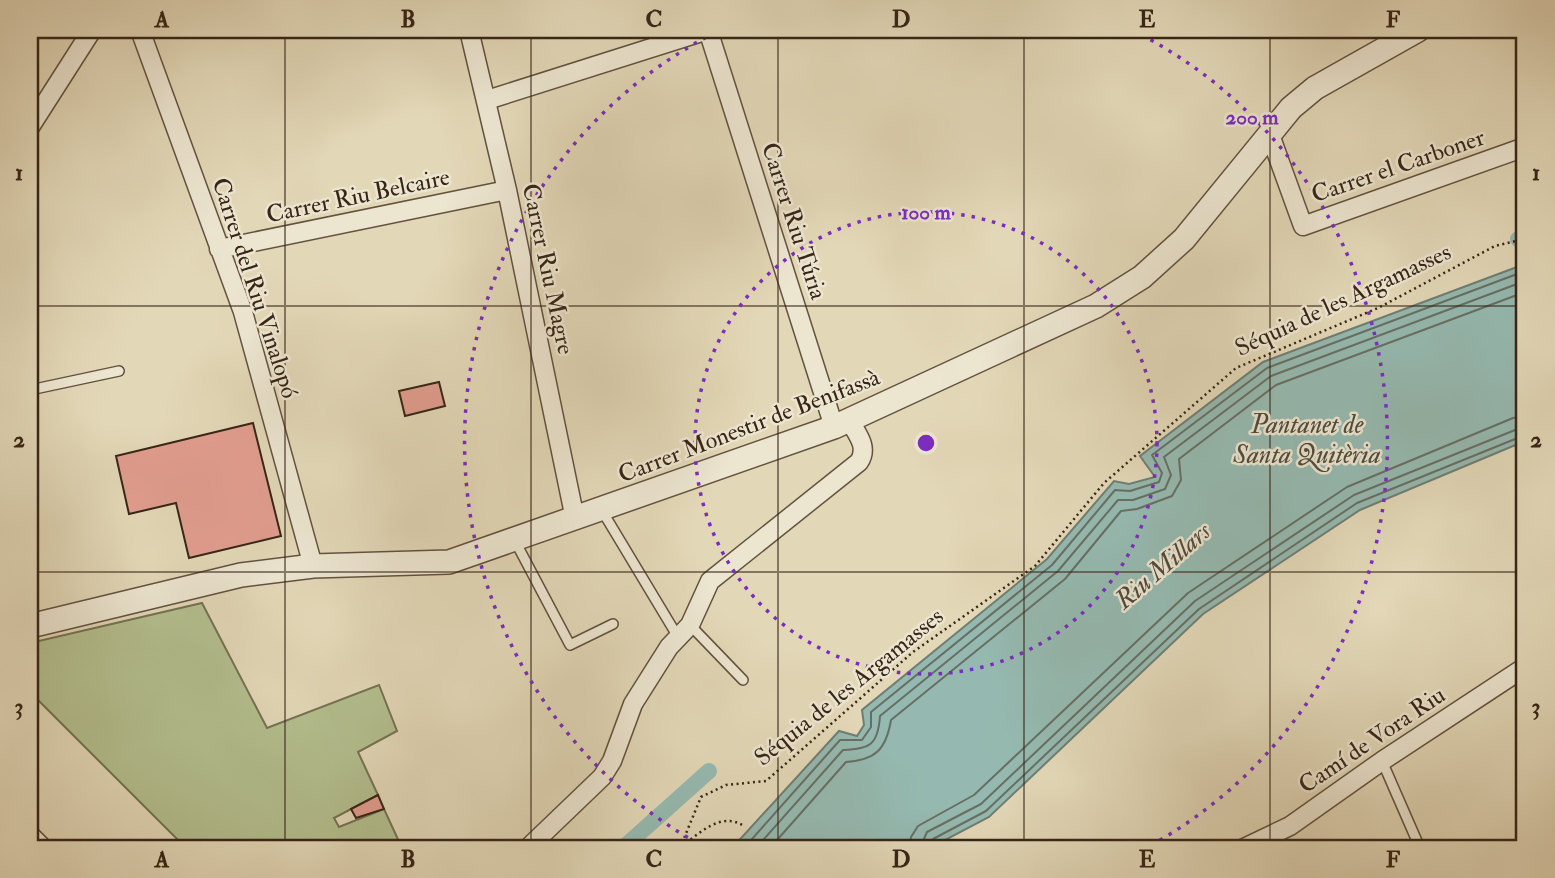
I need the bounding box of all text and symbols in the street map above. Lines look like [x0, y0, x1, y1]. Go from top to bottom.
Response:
text: A [154, 5, 170, 34]
text: B [400, 5, 416, 34]
text: C [646, 5, 662, 34]
text: D [892, 5, 910, 34]
text: E [1139, 5, 1156, 34]
text: F [1386, 5, 1401, 34]
text: 200 m [1226, 104, 1279, 131]
street label: Carrer el Carboner [1307, 122, 1489, 210]
street label: Carrer Riu Túria [754, 139, 834, 304]
text: 1 [15, 158, 23, 187]
text: 1 [1532, 158, 1540, 187]
street label: Carrer Riu Belcaire [263, 161, 453, 231]
street label: Carrer del Riu Vinalopó [205, 174, 305, 402]
street label: Carrer Riu Magre [515, 181, 581, 357]
text: 100 m [901, 199, 952, 226]
street label: Séquia de les Argamasses [1230, 236, 1456, 364]
street label: Carrer Monestir de Benifassà [614, 361, 885, 490]
water label: Pantanet de Santa Quitèria [1232, 409, 1381, 472]
text: 2 [13, 425, 25, 454]
text: 2 [1530, 425, 1542, 454]
centre of rings [914, 431, 938, 455]
water label: Riu Millars [1108, 515, 1218, 617]
street label: Séquia de les Argamasses [748, 601, 950, 773]
street label: Camí de Vora Riu [1293, 679, 1451, 801]
text: 3 [15, 692, 23, 721]
text: 3 [1532, 692, 1540, 721]
text: A [154, 845, 170, 874]
text: B [400, 845, 416, 874]
text: C [646, 845, 662, 874]
text: D [892, 845, 910, 874]
text: E [1139, 845, 1156, 874]
text: F [1386, 845, 1401, 874]

